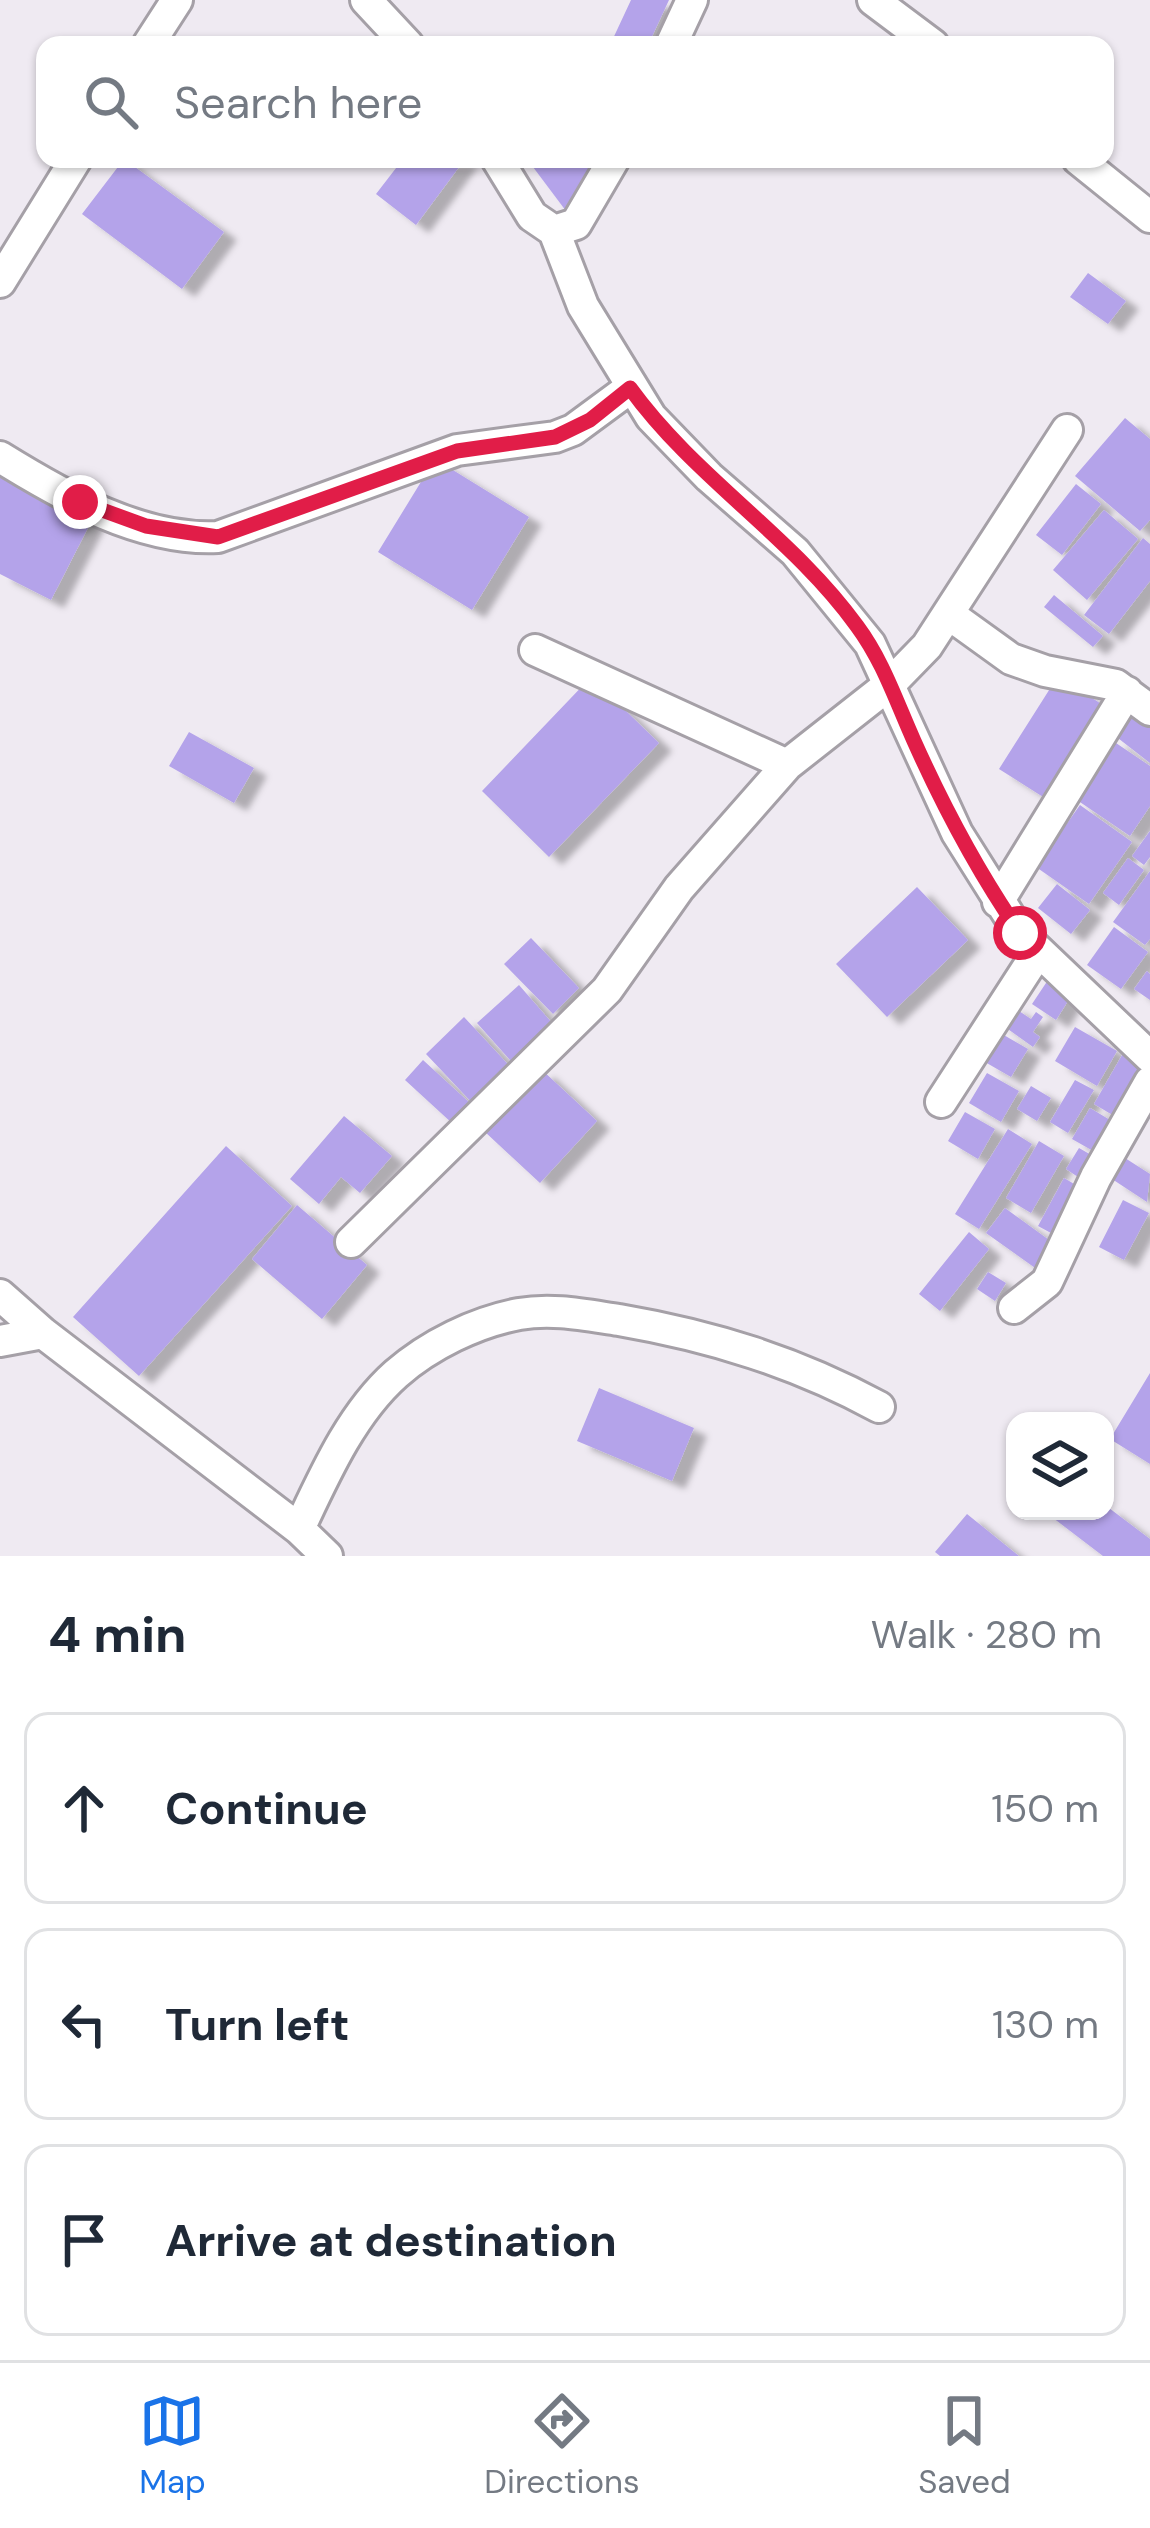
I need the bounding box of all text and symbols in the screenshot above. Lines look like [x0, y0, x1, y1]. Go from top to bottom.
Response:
search box [36, 36, 1114, 168]
icon: search [78, 69, 144, 135]
text: Search here [174, 73, 422, 132]
route end [53, 475, 107, 529]
route start [993, 906, 1047, 960]
map controls [1006, 1412, 1114, 1520]
button: layers [1006, 1412, 1114, 1520]
text: 4 min [48, 1601, 187, 1668]
text: Walk · 280 m [871, 1609, 1102, 1660]
icon: ahead [51, 1775, 117, 1841]
text: Continue [165, 1779, 368, 1838]
text: 150 m [991, 1783, 1099, 1834]
icon: left [51, 1991, 117, 2057]
text: Turn left [165, 1995, 349, 2054]
text: 130 m [992, 1999, 1099, 2050]
icon: arrive [51, 2207, 117, 2273]
text: Arrive at destination [165, 2211, 617, 2270]
tab: Map [139, 2388, 206, 2503]
tab: Directions [484, 2388, 640, 2503]
tab: Saved [918, 2388, 1011, 2503]

